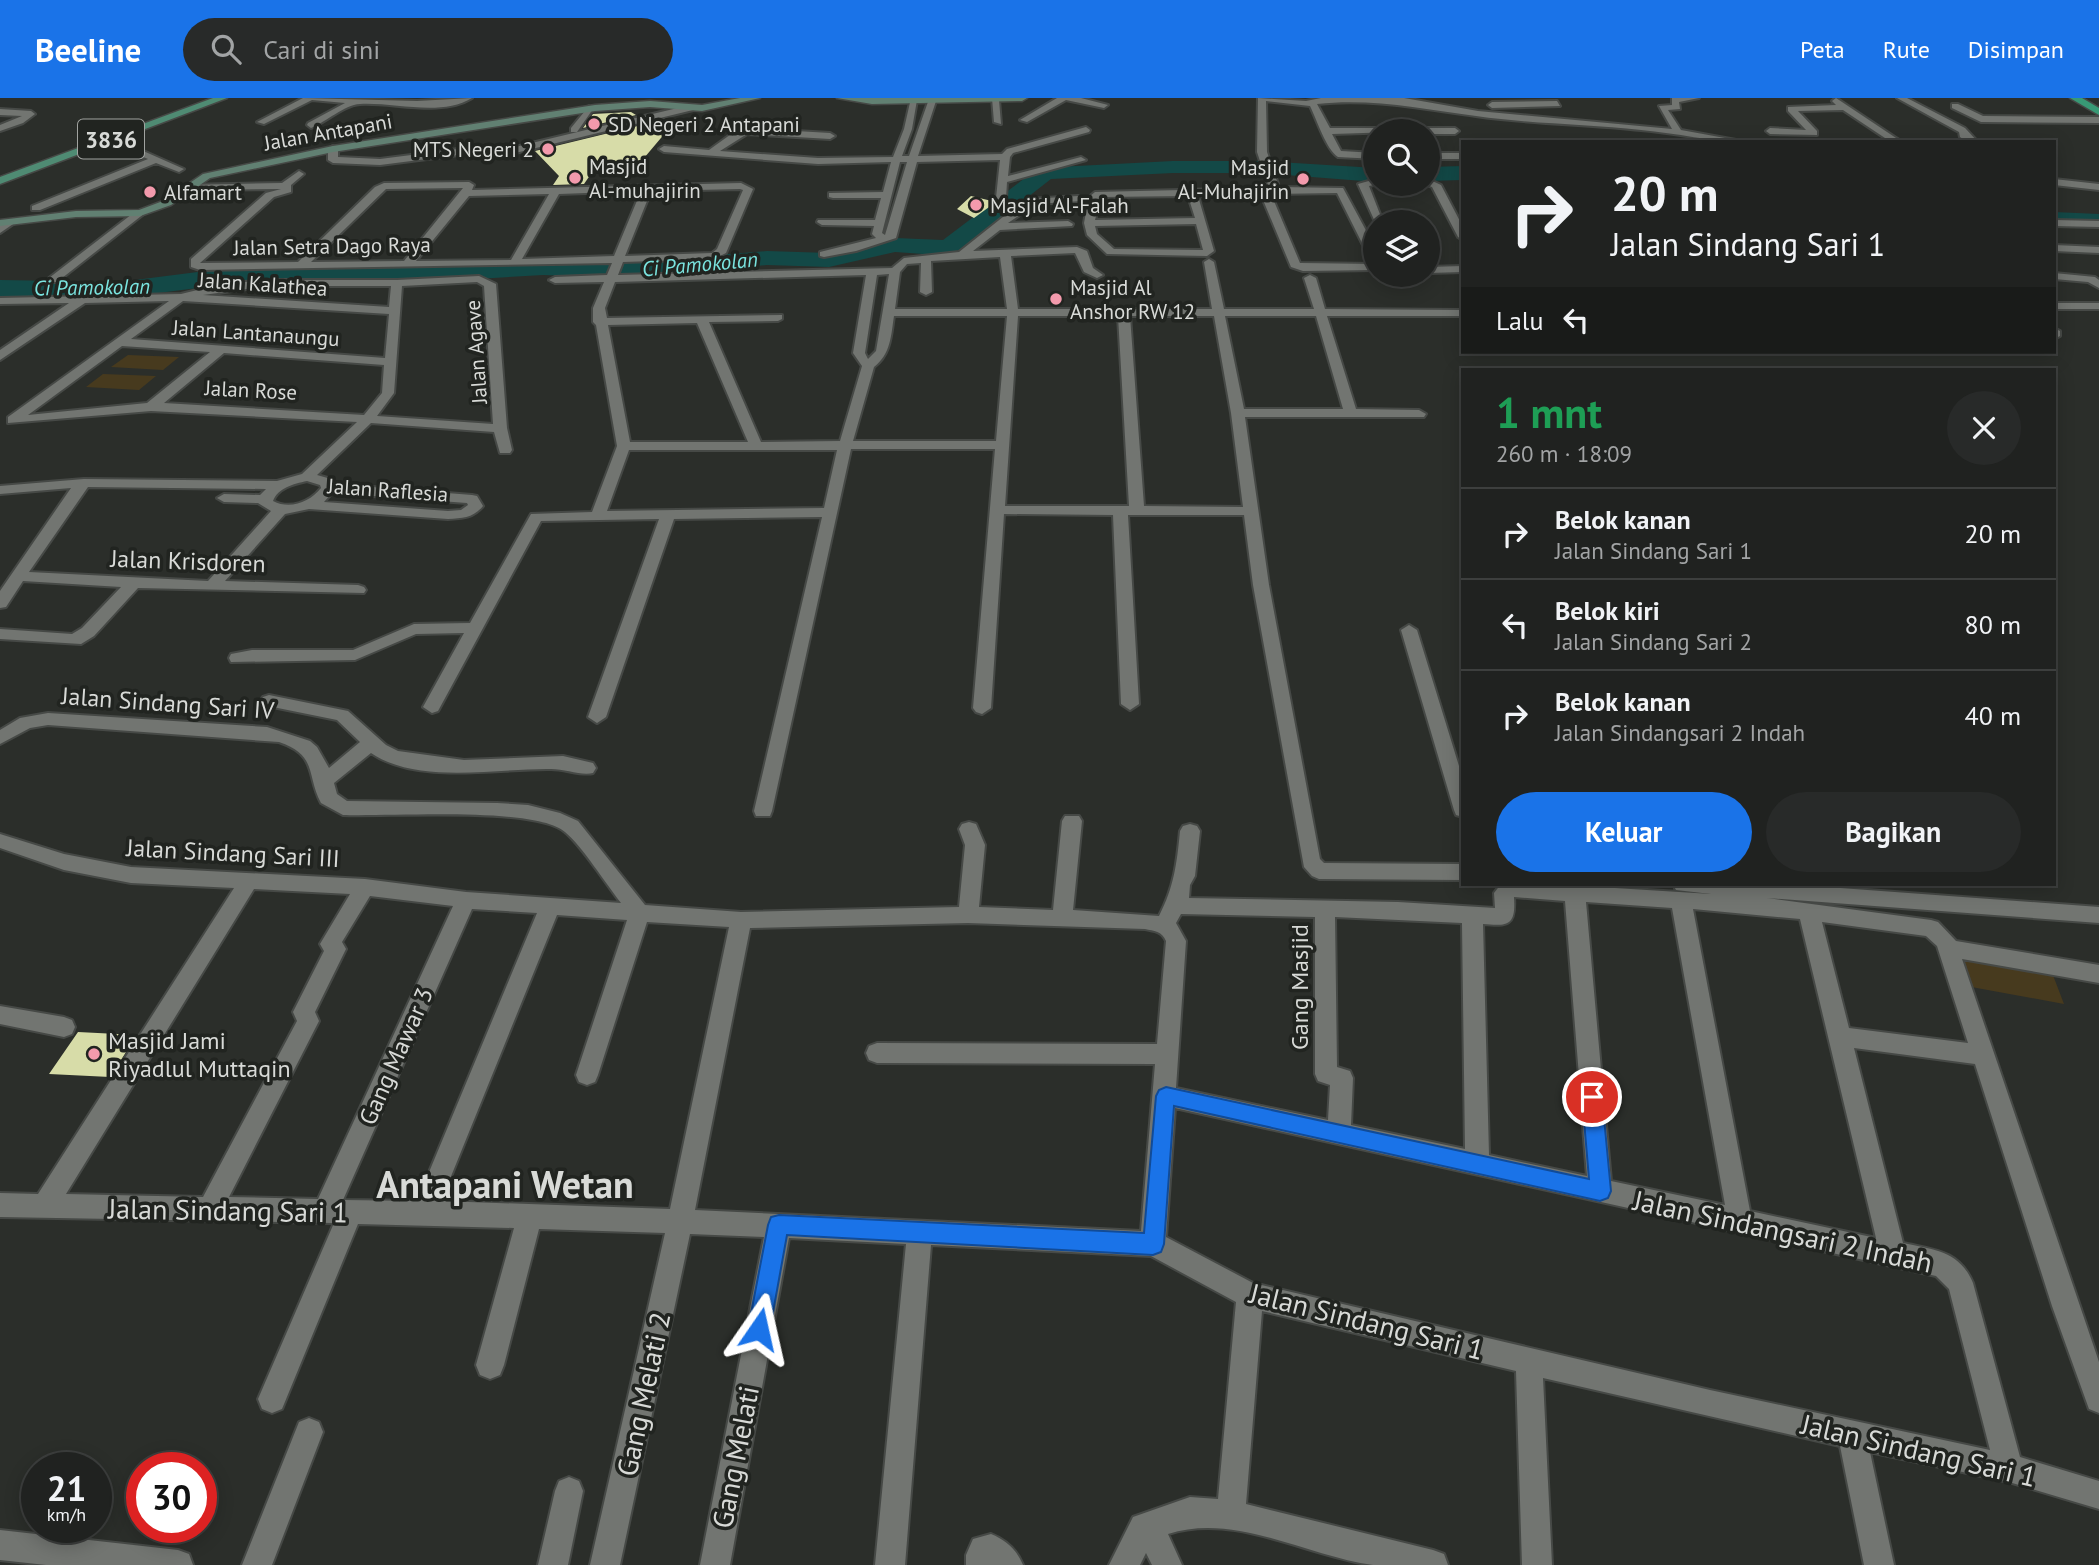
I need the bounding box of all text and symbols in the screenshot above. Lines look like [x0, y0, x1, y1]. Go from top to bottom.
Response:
search box [183, 18, 673, 81]
text: Beeline [35, 28, 141, 71]
icon: search [207, 30, 245, 68]
text: Cari di sini [263, 33, 380, 66]
text: Peta [1800, 34, 1845, 65]
text: Rute [1883, 34, 1930, 65]
text: Disimpan [1968, 34, 2064, 65]
street label: Jalan Antapani [261, 107, 394, 157]
place label: SD Negeri 2 Antapani [608, 111, 800, 138]
marker: SD Negeri 2 Antapani [586, 116, 602, 132]
map controls [1363, 119, 1440, 287]
button: search [1363, 119, 1440, 196]
road number: 3836 [78, 120, 144, 158]
place label: MTS Negeri 2 [413, 136, 534, 163]
marker: MTS Negeri 2 [540, 141, 556, 157]
place label: Masjid Al-muhajirin [589, 153, 701, 204]
place label: Masjid Al-Muhajirin [1178, 154, 1289, 205]
text: 20 m [1611, 161, 1718, 225]
icon: right [1496, 168, 1587, 259]
marker: Masjid Al-muhajirin [567, 170, 583, 186]
marker: Masjid Al-Muhajirin [1295, 171, 1311, 187]
place label: Alfamart [164, 179, 242, 206]
marker: Alfamart [142, 184, 158, 200]
place label: Masjid Al-Falah [990, 192, 1129, 219]
marker: Masjid Al-Falah [968, 197, 984, 213]
button: layers [1363, 210, 1440, 287]
text: Jalan Sindang Sari 1 [1611, 223, 1885, 265]
street label: Jalan Setra Dago Raya [232, 231, 431, 261]
water label: Ci Pamokolan [641, 245, 759, 283]
street label: Jalan Kalathea [197, 266, 328, 302]
water label: Ci Pamokolan [34, 272, 150, 302]
place label: Masjid Al Anshor RW 12 [1070, 274, 1195, 325]
marker: Masjid Al Anshor RW 12 [1048, 291, 1064, 307]
street label: Jalan Agave [459, 299, 493, 406]
icon: left [1557, 301, 1595, 339]
text: Lalu [1496, 304, 1543, 337]
street label: Jalan Lantanaungu [171, 314, 340, 352]
street label: Jalan Rose [203, 374, 298, 406]
text: 1 mnt [1496, 385, 1602, 440]
button: close [1947, 391, 2021, 465]
text: 260 m · 18:09 [1496, 439, 1632, 468]
street label: Jalan Raflesia [326, 472, 449, 508]
text: Belok kanan [1555, 503, 1691, 536]
icon: right [1496, 515, 1534, 553]
text: 20 m [1965, 517, 2021, 550]
text: Jalan Sindang Sari 1 [1555, 536, 1752, 565]
street label: Jalan Krisdoren [109, 543, 266, 579]
text: Belok kiri [1555, 594, 1660, 627]
icon: left [1496, 606, 1534, 644]
text: 80 m [1965, 608, 2021, 641]
text: Jalan Sindang Sari 2 [1555, 627, 1752, 656]
street label: Jalan Sindang Sari IV [60, 680, 276, 726]
text: Belok kanan [1555, 685, 1691, 718]
icon: right [1496, 697, 1534, 735]
text: 40 m [1965, 699, 2021, 732]
text: Jalan Sindangsari 2 Indah [1555, 718, 1805, 747]
button: Keluar [1496, 792, 1752, 872]
button: Bagikan [1766, 792, 2021, 872]
street label: Jalan Sindang Sari III [125, 832, 340, 874]
street label: Gang Masjid [1284, 924, 1315, 1050]
street label: Gang Mawar 3 [352, 983, 440, 1129]
place label: Masjid Jami Riyadlul Muttaqin [108, 1025, 291, 1084]
marker: Masjid Jami Riyadlul Muttaqin [86, 1046, 102, 1062]
pin [1562, 1067, 1622, 1127]
icon: arrive [1573, 1078, 1611, 1116]
district label: Antapani Wetan [376, 1159, 634, 1208]
street label: Jalan Sindangsari 2 Indah [1629, 1181, 1936, 1281]
street label: Jalan Sindang Sari 1 [107, 1189, 348, 1231]
street label: Jalan Sindang Sari 1 [1245, 1274, 1488, 1368]
position arrow [722, 1292, 796, 1366]
street label: Gang Melati 2 [608, 1308, 678, 1480]
street label: Gang Melati [703, 1383, 767, 1531]
street label: Jalan Sindang Sari 1 [1797, 1405, 2040, 1495]
speed limit sign: 30 [126, 1452, 217, 1543]
text: 21 [47, 1465, 86, 1511]
text: km/h [47, 1503, 86, 1526]

